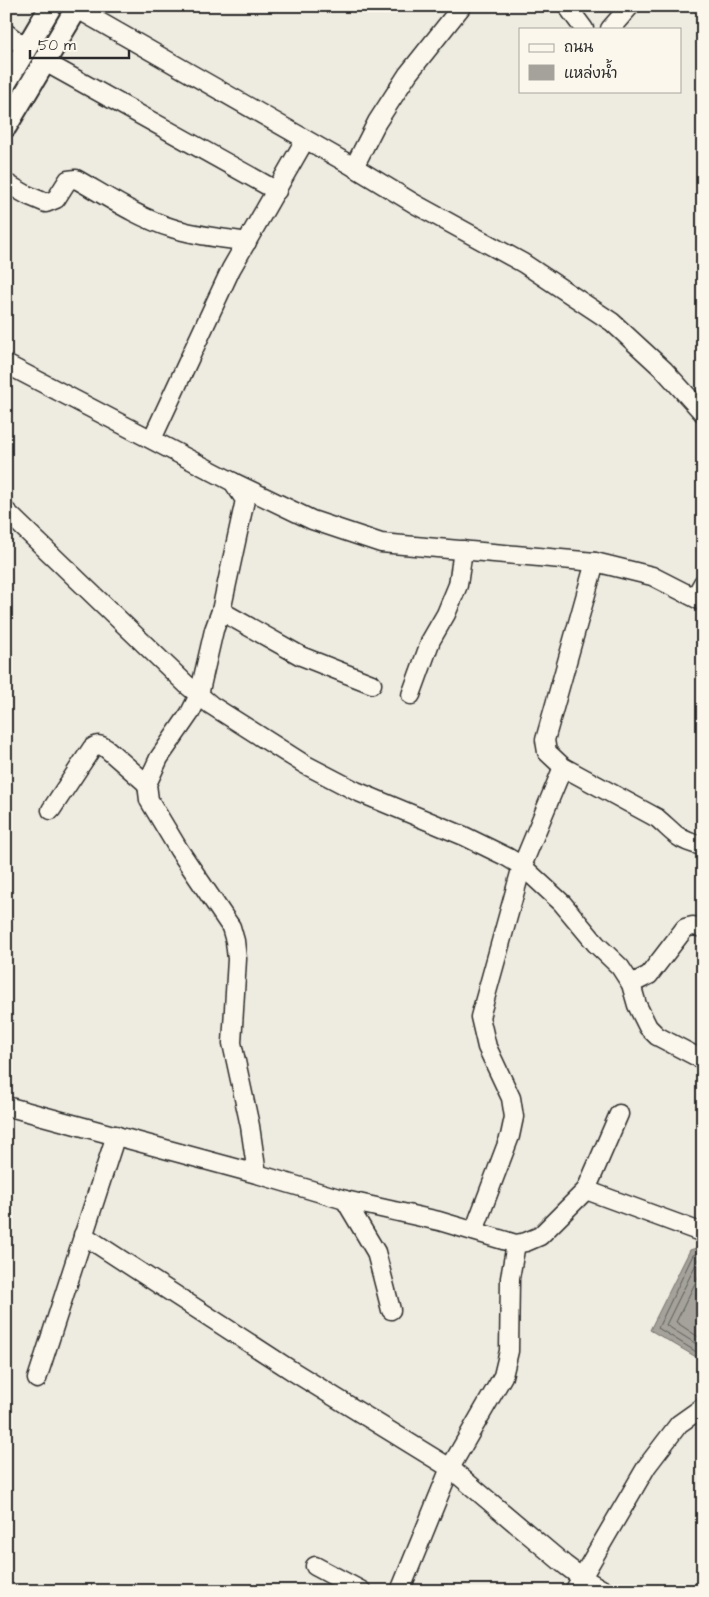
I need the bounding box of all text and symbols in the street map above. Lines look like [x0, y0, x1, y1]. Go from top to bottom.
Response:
scale bar [30, 28, 129, 60]
legend [519, 28, 682, 92]
text: 50 m [38, 35, 76, 56]
text: ถนน [564, 37, 593, 58]
text: แหล่งน้ำ [564, 59, 618, 84]

